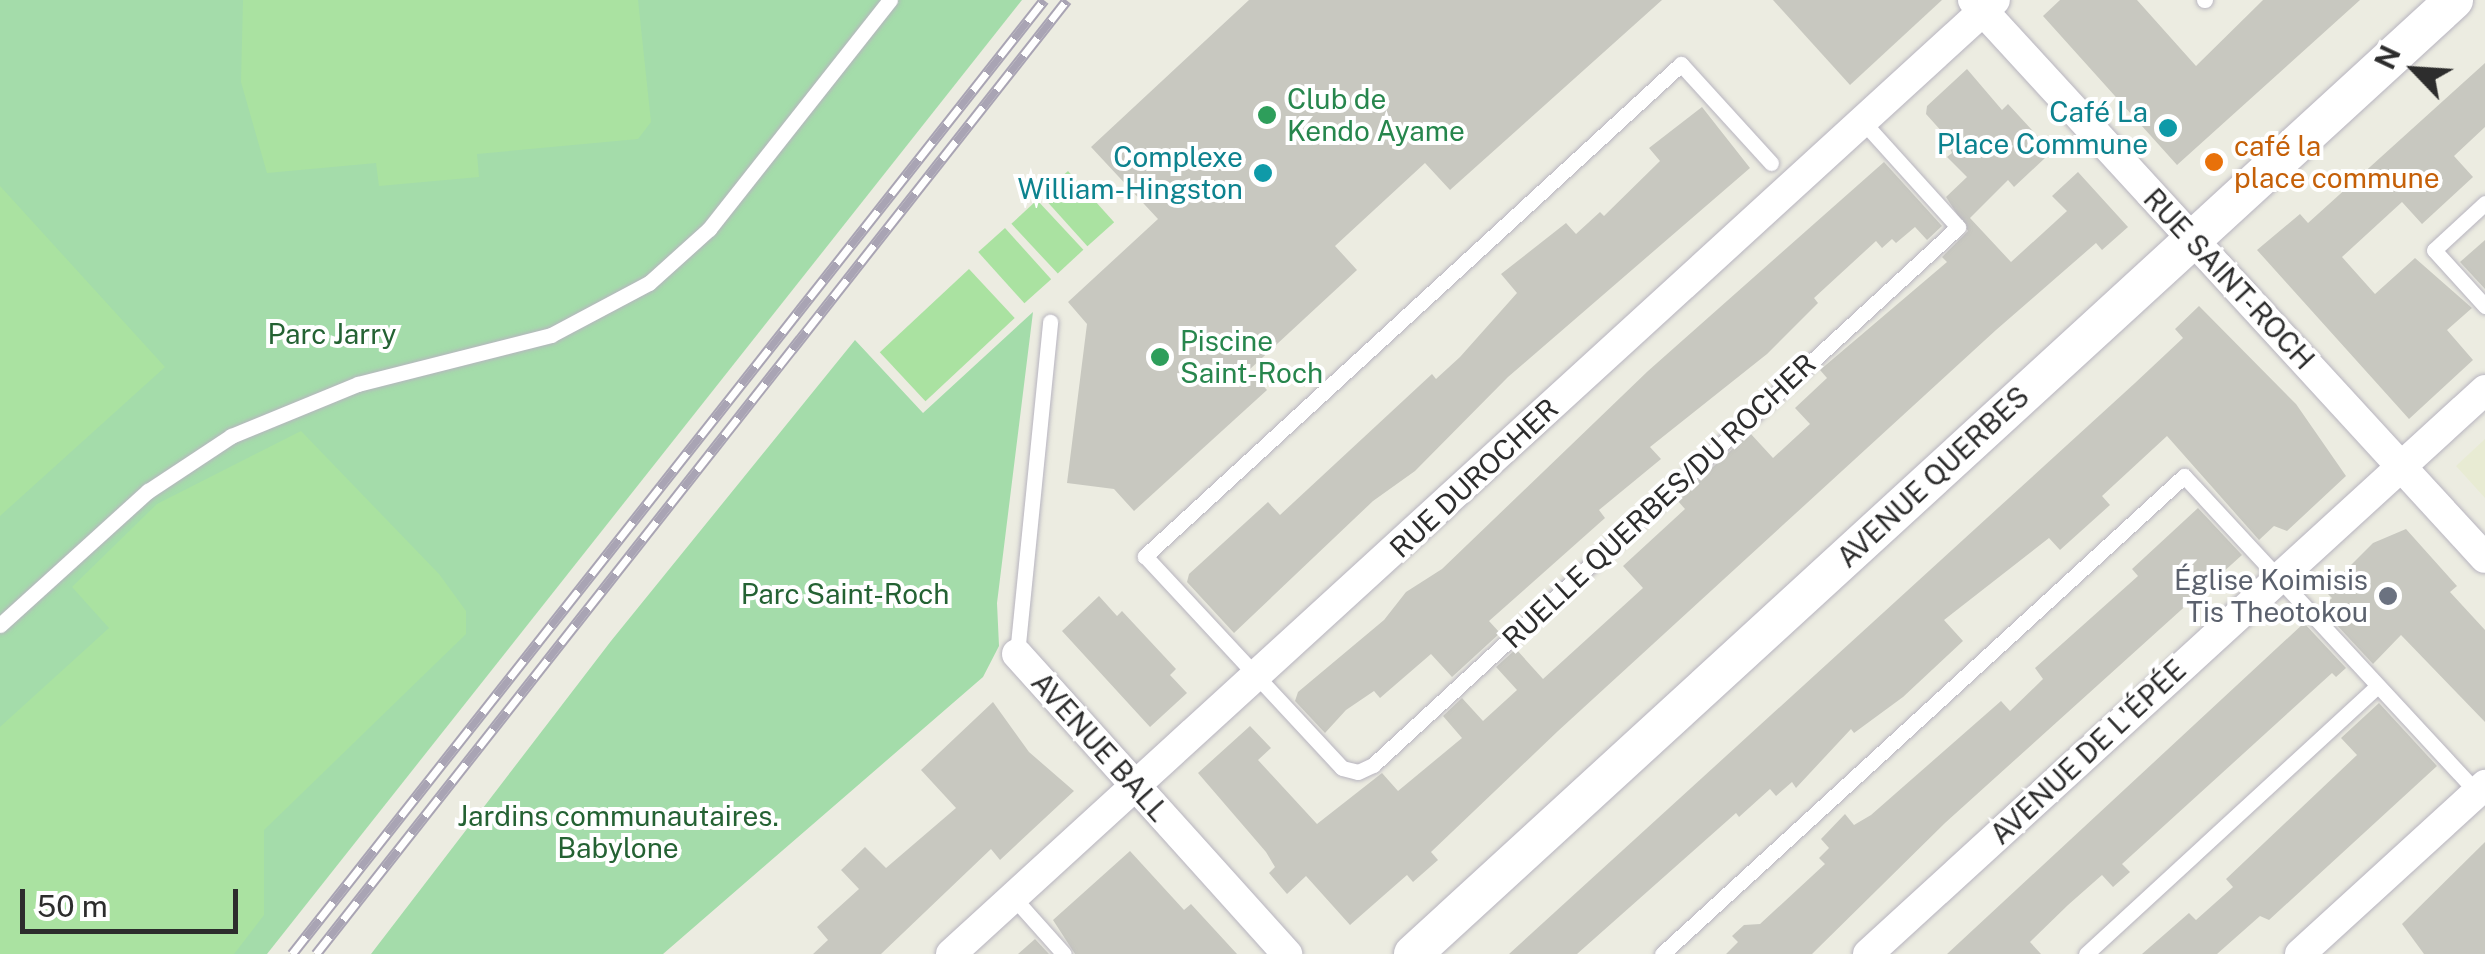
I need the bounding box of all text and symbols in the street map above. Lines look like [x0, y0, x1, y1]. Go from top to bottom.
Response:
north arrow [2365, 20, 2465, 120]
text: N [2368, 40, 2407, 74]
place label: Club de Kendo Ayame [1287, 82, 1465, 148]
place label: Café La Place Commune [1937, 95, 2148, 161]
marker: Club de Kendo Ayame [1256, 104, 1278, 126]
marker: Café La Place Commune [2157, 117, 2179, 139]
place label: café la place commune [2234, 129, 2440, 195]
place label: Complexe William-Hingston [1018, 140, 1243, 206]
marker: café la place commune [2203, 151, 2225, 173]
marker: Complexe William-Hingston [1252, 162, 1274, 184]
street label: RUE SAINT-ROCH [2137, 182, 2321, 376]
park label: Parc Jarry [267, 317, 397, 351]
place label: Piscine Saint-Roch [1180, 324, 1323, 390]
marker: Piscine Saint-Roch [1149, 346, 1171, 368]
street label: RUELLE QUERBES/DU ROCHER [1495, 347, 1823, 655]
street label: AVENUE QUERBES [1830, 380, 2036, 574]
street label: RUE DUROCHER [1383, 392, 1565, 564]
place label: Église Koimisis Tis Theotokou [2174, 563, 2368, 629]
park label: Parc Saint-Roch [741, 577, 949, 611]
marker: Église Koimisis Tis Theotokou [2377, 585, 2399, 607]
street label: AVENUE DE L'ÉPÉE [1983, 653, 2193, 851]
street label: AVENUE BALL [1024, 666, 1176, 828]
park label: Jardins communautaires. Babylone [457, 799, 779, 865]
scale bar [25, 869, 242, 931]
text: 50 m [37, 888, 108, 924]

